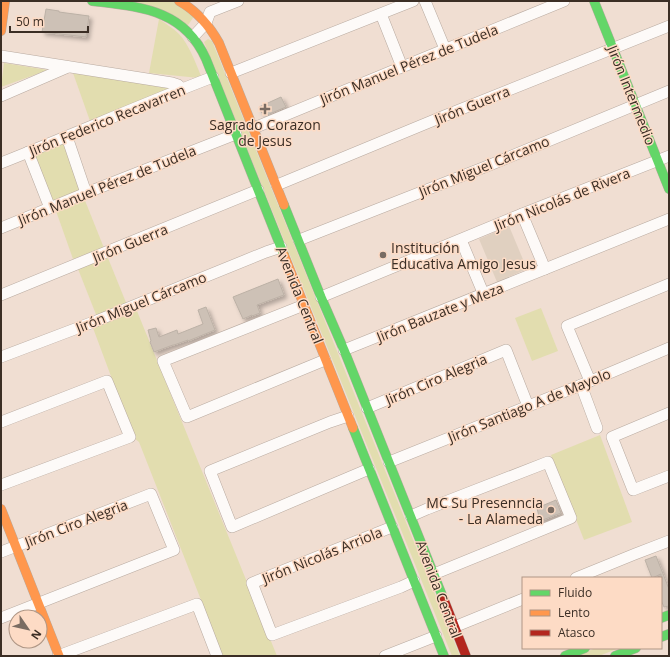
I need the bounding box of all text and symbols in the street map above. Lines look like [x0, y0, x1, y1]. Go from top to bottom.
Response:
scale bar [10, 8, 88, 34]
text: 50 m [16, 13, 44, 30]
street label: Jirón Manuel Pérez de Tudela [315, 20, 501, 109]
street label: Jirón Intermedio [603, 40, 661, 148]
street label: Jirón Federico Recavarren [24, 80, 188, 161]
street label: Jirón Guerra [430, 81, 512, 129]
marker: Sagrado Corazon de Jesus [260, 104, 270, 114]
place label: Sagrado Corazon de Jesus [209, 115, 321, 150]
street label: Jirón Miguel Cárcamo [414, 131, 552, 202]
street label: Jirón Manuel Pérez de Tudela [13, 141, 199, 230]
street label: Jirón Nicolás de Rivera [489, 163, 633, 236]
street label: Jirón Guerra [88, 219, 170, 267]
place label: Institución Educativa Amigo Jesus [391, 238, 536, 273]
street label: Avenida Central [272, 244, 328, 346]
marker: Institución Educativa Amigo Jesus [378, 250, 388, 260]
street label: Jirón Miguel Cárcamo [71, 267, 209, 338]
street label: Jirón Bauzate y Meza [372, 278, 506, 347]
street label: Jirón Ciro Alegria [380, 349, 490, 410]
street label: Jirón Santiago A de Mayolo [443, 364, 613, 447]
place label: MC Su Presenncia - La Alameda [426, 493, 543, 528]
street label: Jirón Ciro Alegria [20, 495, 130, 552]
marker: MC Su Presenncia - La Alameda [546, 505, 556, 515]
street label: Jirón Nicolás Arriola [257, 522, 385, 589]
street label: Avenida Central [412, 537, 466, 641]
legend [522, 577, 662, 649]
text: Fluido [558, 584, 592, 601]
text: Lento [558, 604, 590, 621]
north arrow [8, 609, 48, 649]
text: Atasco [558, 624, 595, 641]
text: N [28, 627, 45, 643]

